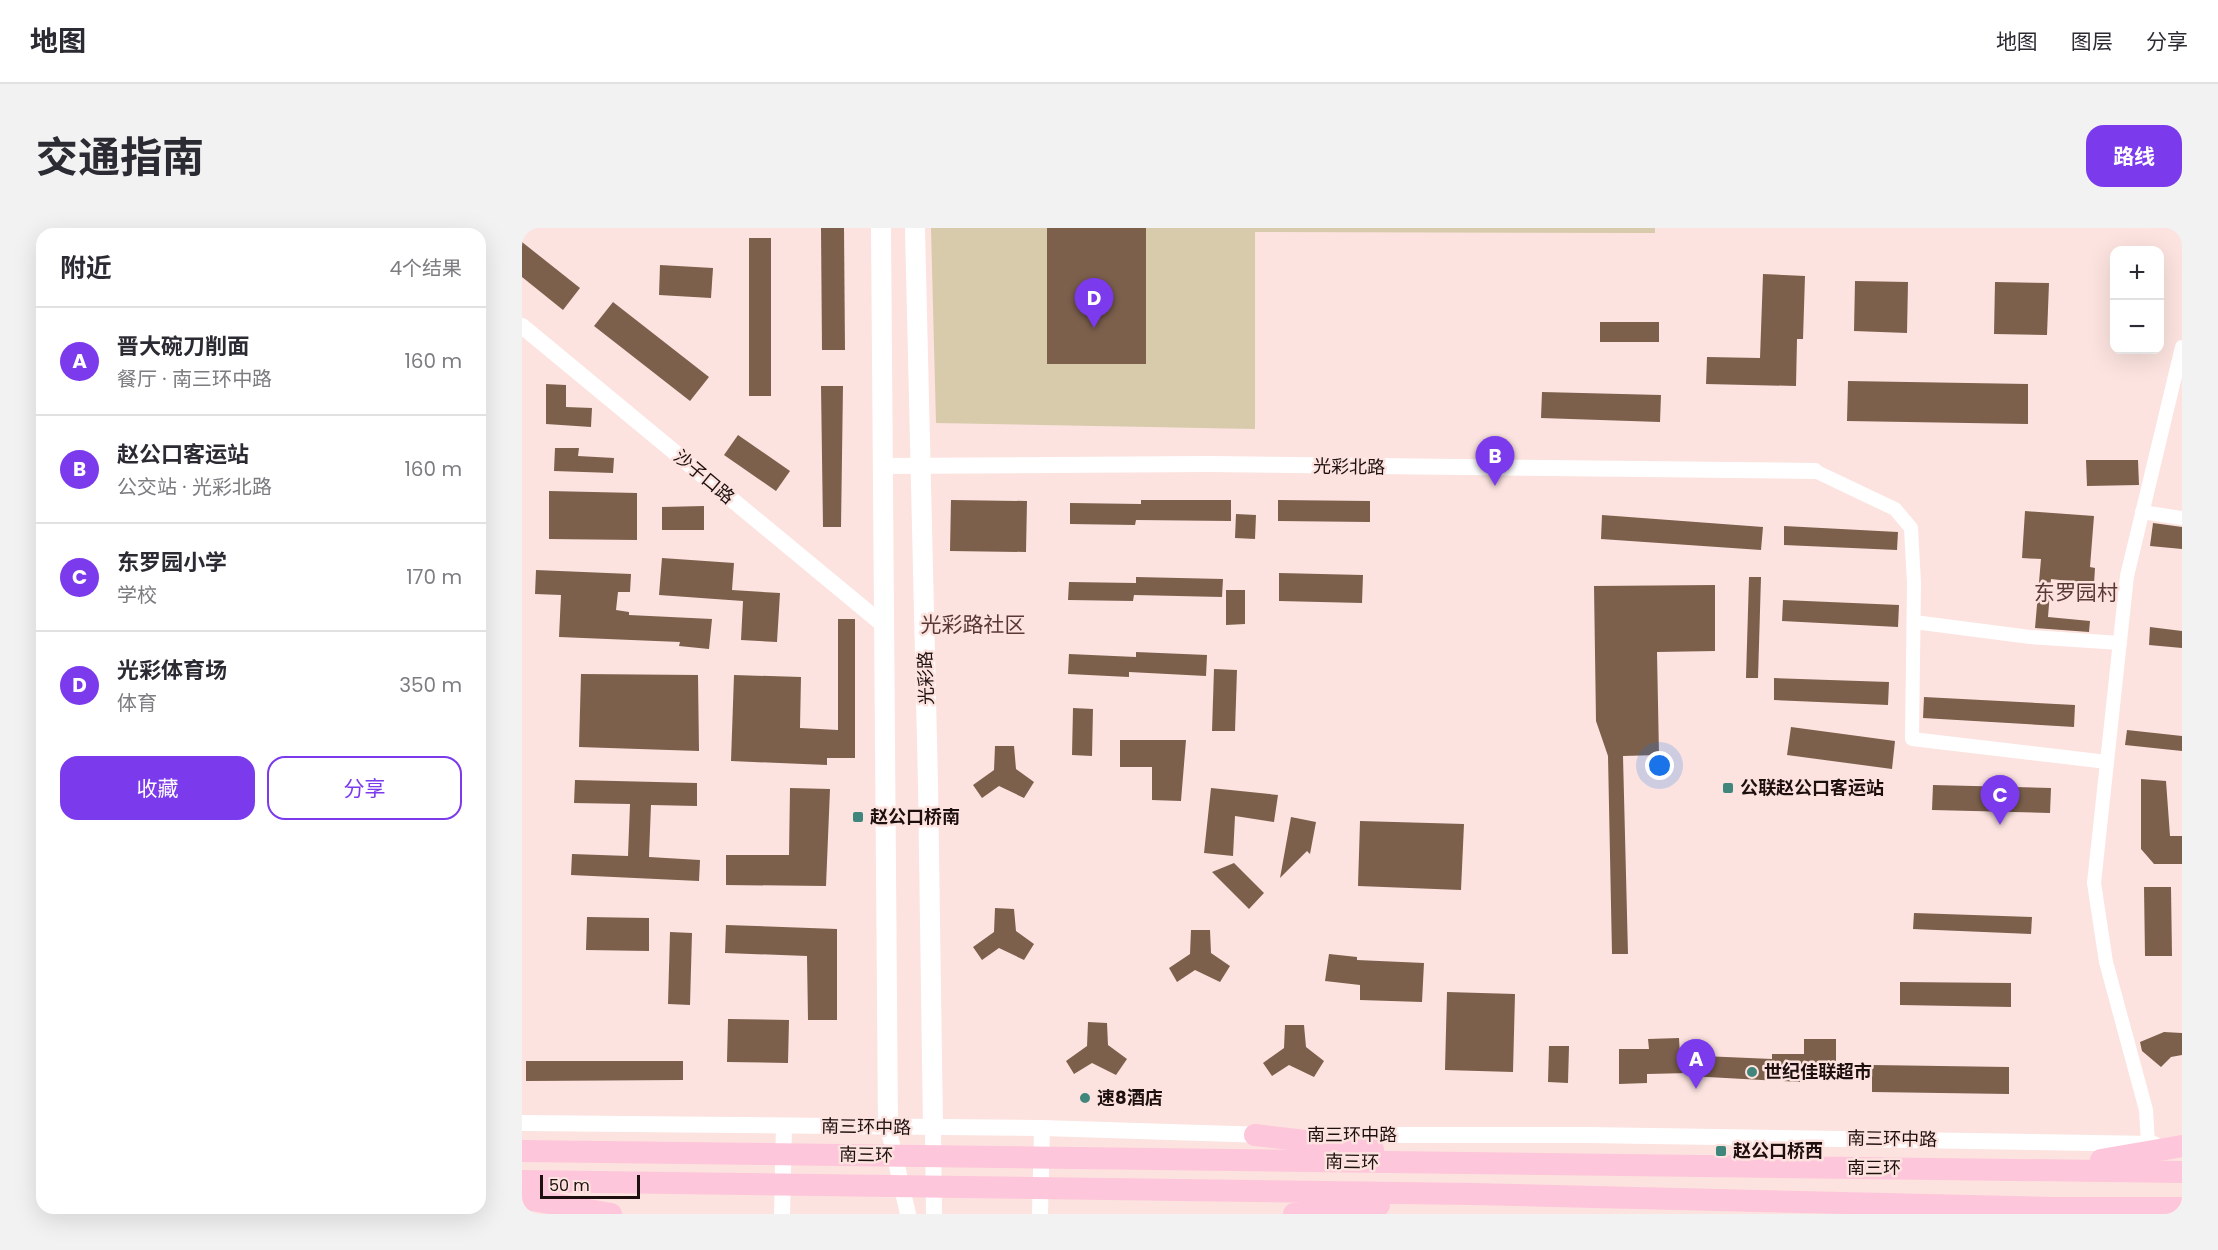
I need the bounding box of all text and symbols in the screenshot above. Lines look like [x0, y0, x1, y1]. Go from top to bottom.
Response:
text: 地图 [30, 22, 86, 61]
text: 地图 [1996, 27, 2038, 56]
text: 图层 [2071, 27, 2113, 56]
text: 分享 [2146, 27, 2188, 56]
button: 路线 [2086, 125, 2182, 187]
text: 交通指南 [36, 128, 204, 187]
map controls [2110, 246, 2164, 354]
button: + [2110, 246, 2164, 300]
text: 附近 [60, 250, 112, 286]
text: 4个结果 [389, 254, 462, 282]
pin: D [1074, 279, 1114, 328]
button: − [2110, 300, 2164, 354]
text: 晋大碗刀削面 [117, 331, 249, 362]
text: A [72, 347, 87, 375]
text: 160 m [404, 347, 462, 375]
text: 餐厅 · 南三环中路 [117, 365, 272, 393]
pin: B [1476, 436, 1514, 486]
text: 赵公口客运站 [117, 439, 249, 470]
street label: 沙子口路 [669, 444, 740, 509]
street label: 光彩北路 [1313, 453, 1385, 480]
text: B [73, 455, 86, 483]
text: 160 m [404, 455, 462, 483]
text: 公交站 · 光彩北路 [117, 473, 272, 501]
text: 东罗园小学 [117, 547, 227, 578]
text: C [72, 563, 87, 591]
text: 170 m [406, 563, 462, 591]
district label: 东罗园村 [2034, 578, 2118, 607]
text: 学校 [117, 581, 157, 609]
district label: 光彩路社区 [921, 610, 1026, 639]
street label: 光彩路 [912, 651, 939, 705]
text: 光彩体育场 [117, 655, 227, 686]
text: D [72, 671, 87, 699]
text: 350 m [399, 671, 462, 699]
text: 体育 [117, 689, 157, 717]
your location [1645, 751, 1674, 780]
button: 收藏 [60, 756, 255, 820]
button: 分享 [267, 756, 462, 820]
place label: 公联赵公口客运站 [1740, 775, 1884, 800]
pin: C [1980, 776, 2020, 825]
marker: 公联赵公口客运站 [1721, 781, 1735, 795]
place label: 赵公口桥南 [870, 804, 960, 829]
marker: 赵公口桥南 [851, 810, 865, 824]
pin: A [1676, 1040, 1716, 1089]
place label: 世纪佳联超市 [1764, 1059, 1872, 1084]
marker: 世纪佳联超市 [1745, 1065, 1759, 1079]
place label: 速8酒店 [1097, 1085, 1163, 1110]
marker: 速8酒店 [1078, 1091, 1092, 1105]
street label: 南三环中路 [821, 1113, 911, 1140]
street label: 南三环中路 [1307, 1122, 1397, 1147]
street label: 南三环中路 [1847, 1125, 1937, 1152]
place label: 赵公口桥西 [1733, 1138, 1823, 1163]
street label: 南三环 [839, 1142, 893, 1167]
marker: 赵公口桥西 [1714, 1144, 1728, 1158]
street label: 南三环 [1325, 1149, 1379, 1174]
street label: 南三环 [1847, 1155, 1901, 1180]
scale bar [540, 1172, 640, 1200]
text: 50 m [549, 1174, 590, 1197]

